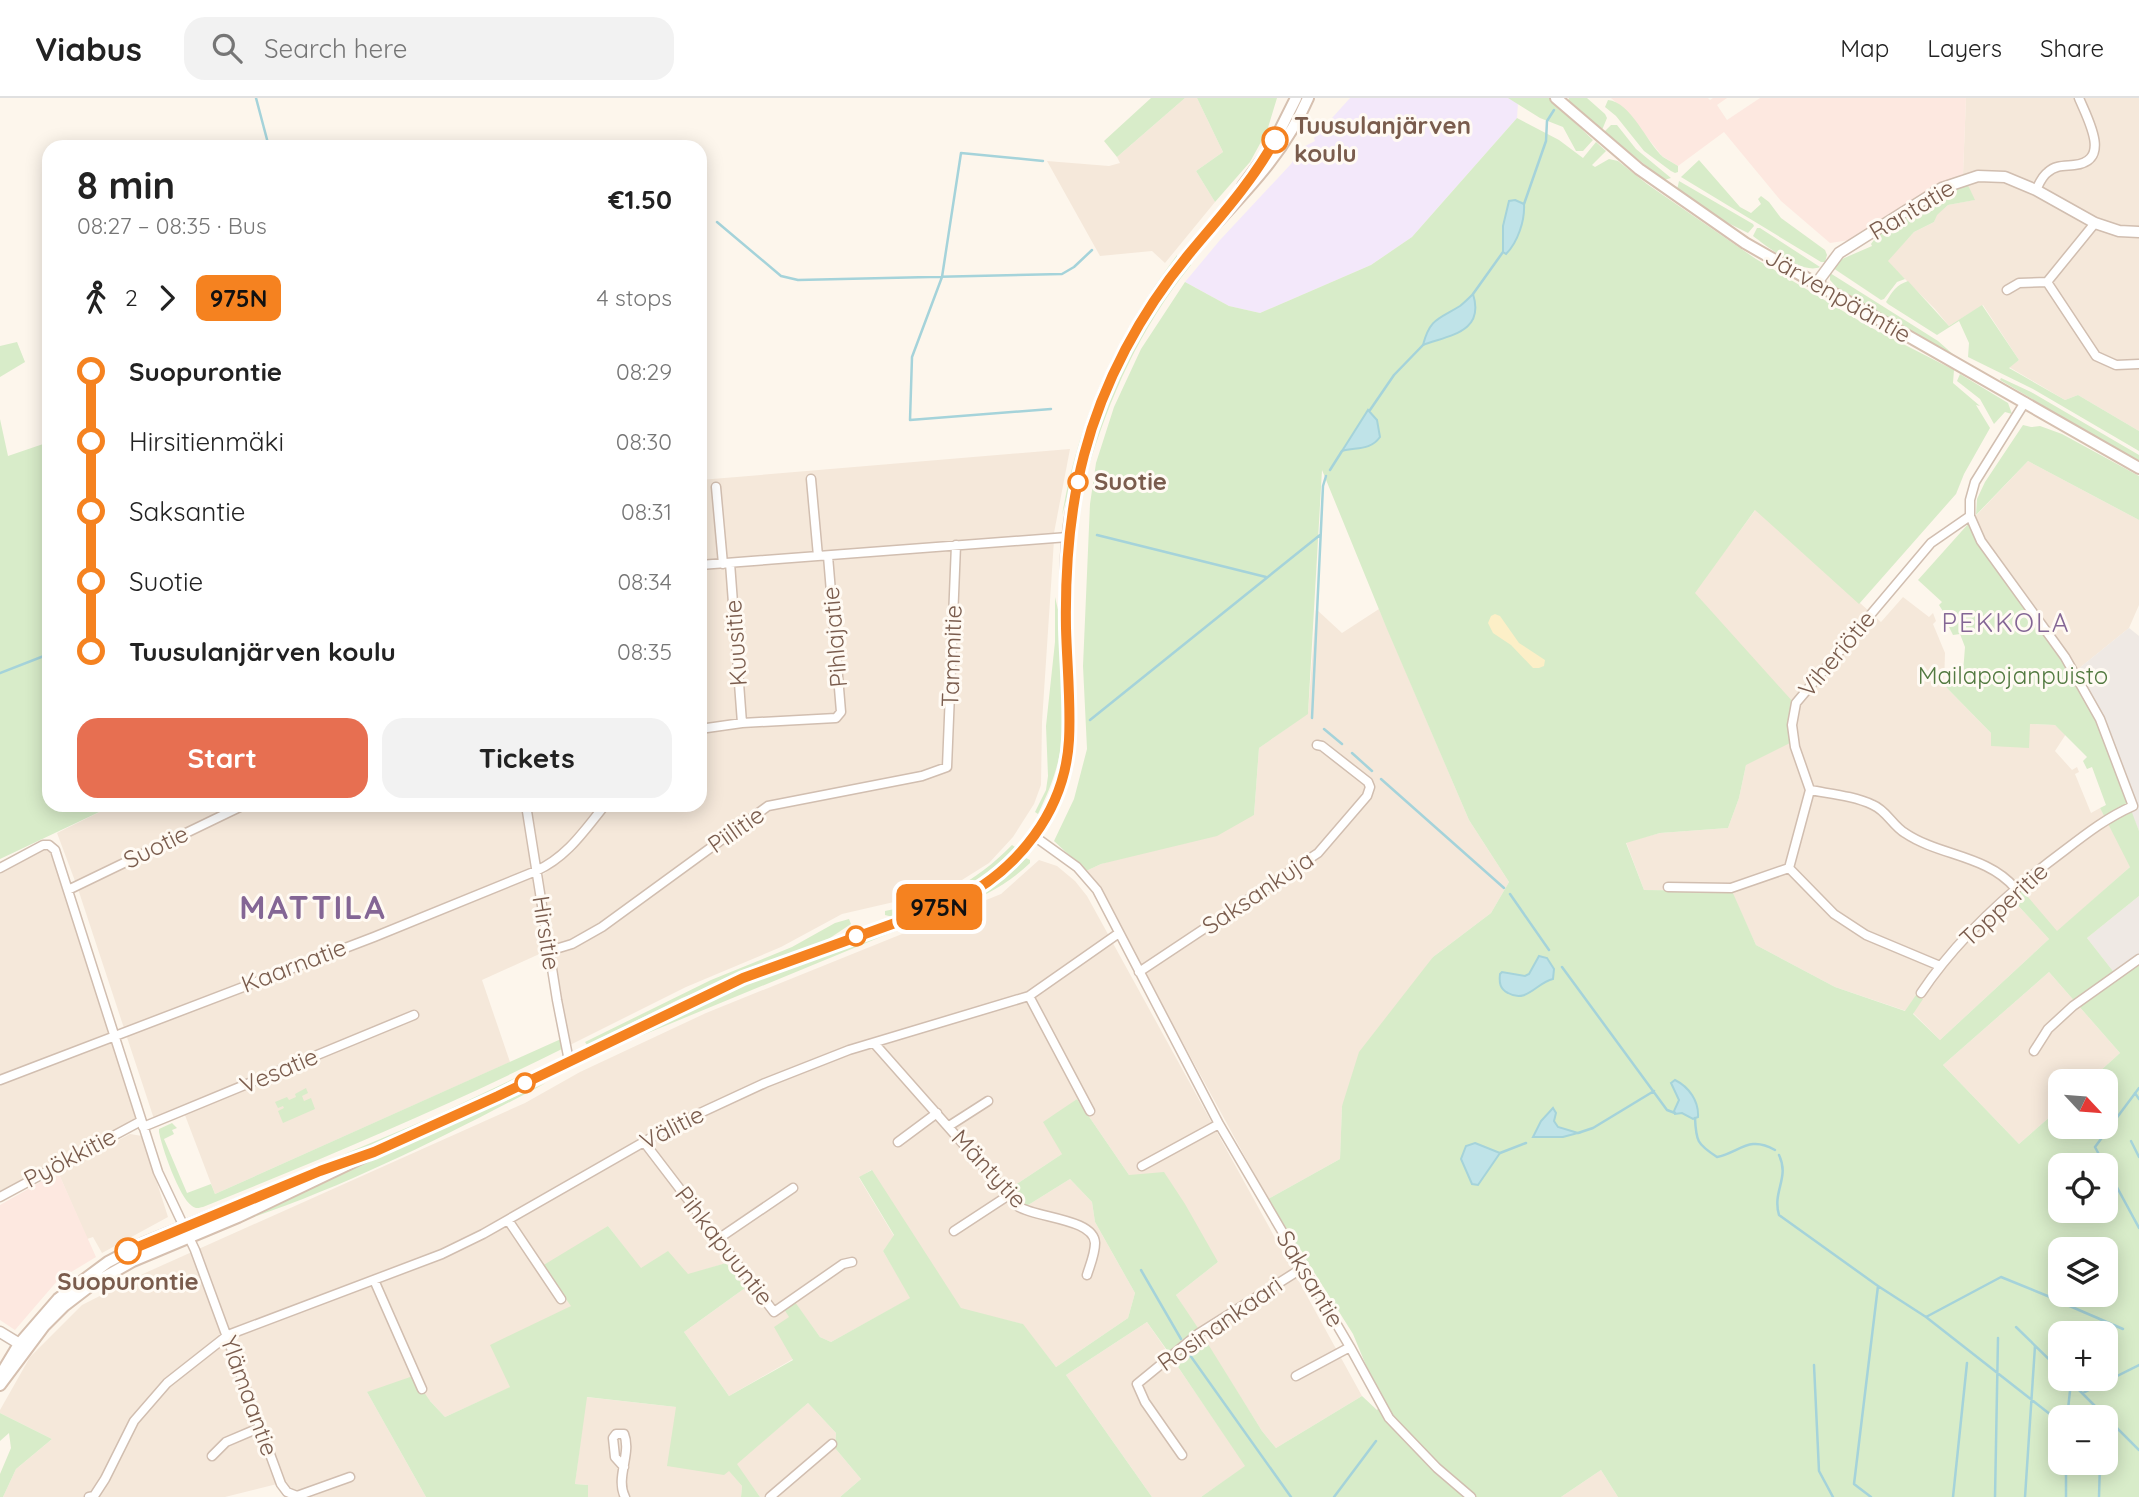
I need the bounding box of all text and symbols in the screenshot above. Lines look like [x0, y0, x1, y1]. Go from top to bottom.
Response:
search box [184, 17, 674, 80]
text: Viabus [35, 28, 142, 69]
icon: search [208, 29, 246, 67]
text: Search here [264, 32, 407, 65]
text: Map [1840, 33, 1889, 63]
text: Layers [1927, 33, 2002, 63]
text: Share [2040, 33, 2104, 63]
place label: Tuusulanjärven koulu [1294, 110, 1471, 168]
marker: Tuusulanjärven koulu [1262, 127, 1288, 153]
text: 8 min [77, 161, 175, 209]
street label: Rantatie [1863, 172, 1960, 246]
text: €1.50 [608, 183, 672, 216]
text: 08:27 – 08:35 · Bus [77, 211, 267, 240]
street label: Järvenpääntie [1760, 241, 1917, 349]
icon: walk [77, 279, 115, 317]
icon: forward [148, 279, 186, 317]
text: 2 [125, 283, 138, 312]
text: 975N [210, 283, 267, 313]
text: 4 stops [597, 283, 672, 312]
text: Suopurontie [129, 355, 282, 388]
text: 08:29 [616, 357, 672, 386]
text: Hirsitienmäki [129, 425, 284, 458]
text: 08:30 [616, 427, 672, 456]
place label: Suotie [1094, 466, 1167, 496]
marker: Suotie [1068, 472, 1088, 492]
text: Saksantie [129, 495, 245, 528]
text: 08:31 [621, 497, 672, 526]
text: Suotie [129, 565, 203, 598]
text: 08:34 [617, 567, 672, 596]
street label: Pihlajatie [815, 585, 853, 689]
street label: Kuusitie [717, 599, 753, 687]
street label: Tammitie [934, 604, 968, 708]
street label: Viheriötie [1791, 604, 1881, 703]
district label: PEKKOLA [1941, 606, 2071, 639]
text: Tuusulanjärven koulu [129, 635, 396, 668]
text: 08:35 [617, 637, 672, 666]
park label: Mailapojanpuisto [1918, 660, 2108, 690]
button: Start [77, 718, 368, 798]
button: Tickets [382, 718, 672, 798]
street label: Piilitie [701, 799, 769, 859]
street label: Suotie [118, 818, 193, 875]
street label: Saksankuja [1196, 844, 1319, 940]
street label: Topperitie [1953, 856, 2054, 953]
line badge: 975N [890, 884, 988, 930]
district label: MATTILA [239, 887, 387, 927]
text: 975N [910, 892, 968, 922]
street label: Hirsitie [526, 894, 568, 972]
unlabelled marker [846, 926, 866, 946]
street label: Kaarnatie [237, 931, 350, 999]
street label: Vesatie [235, 1040, 322, 1100]
north arrow [2048, 1069, 2118, 1139]
map controls [2048, 1069, 2118, 1475]
unlabelled marker [515, 1073, 535, 1093]
street label: Välitie [635, 1098, 709, 1156]
street label: Pyökkitie [18, 1120, 121, 1194]
street label: Mäntytie [946, 1123, 1034, 1214]
button: locate [2048, 1153, 2118, 1223]
street label: Pihkapuuntie [669, 1180, 781, 1311]
street label: Saksantie [1270, 1225, 1351, 1332]
button: layers [2048, 1237, 2118, 1307]
marker: Suopurontie [115, 1238, 141, 1264]
place label: Suopurontie [57, 1266, 199, 1296]
street label: Rosinankaari [1151, 1269, 1288, 1377]
button: + [2048, 1321, 2118, 1391]
street label: Ylämaantie [214, 1332, 285, 1460]
button: − [2048, 1405, 2118, 1475]

